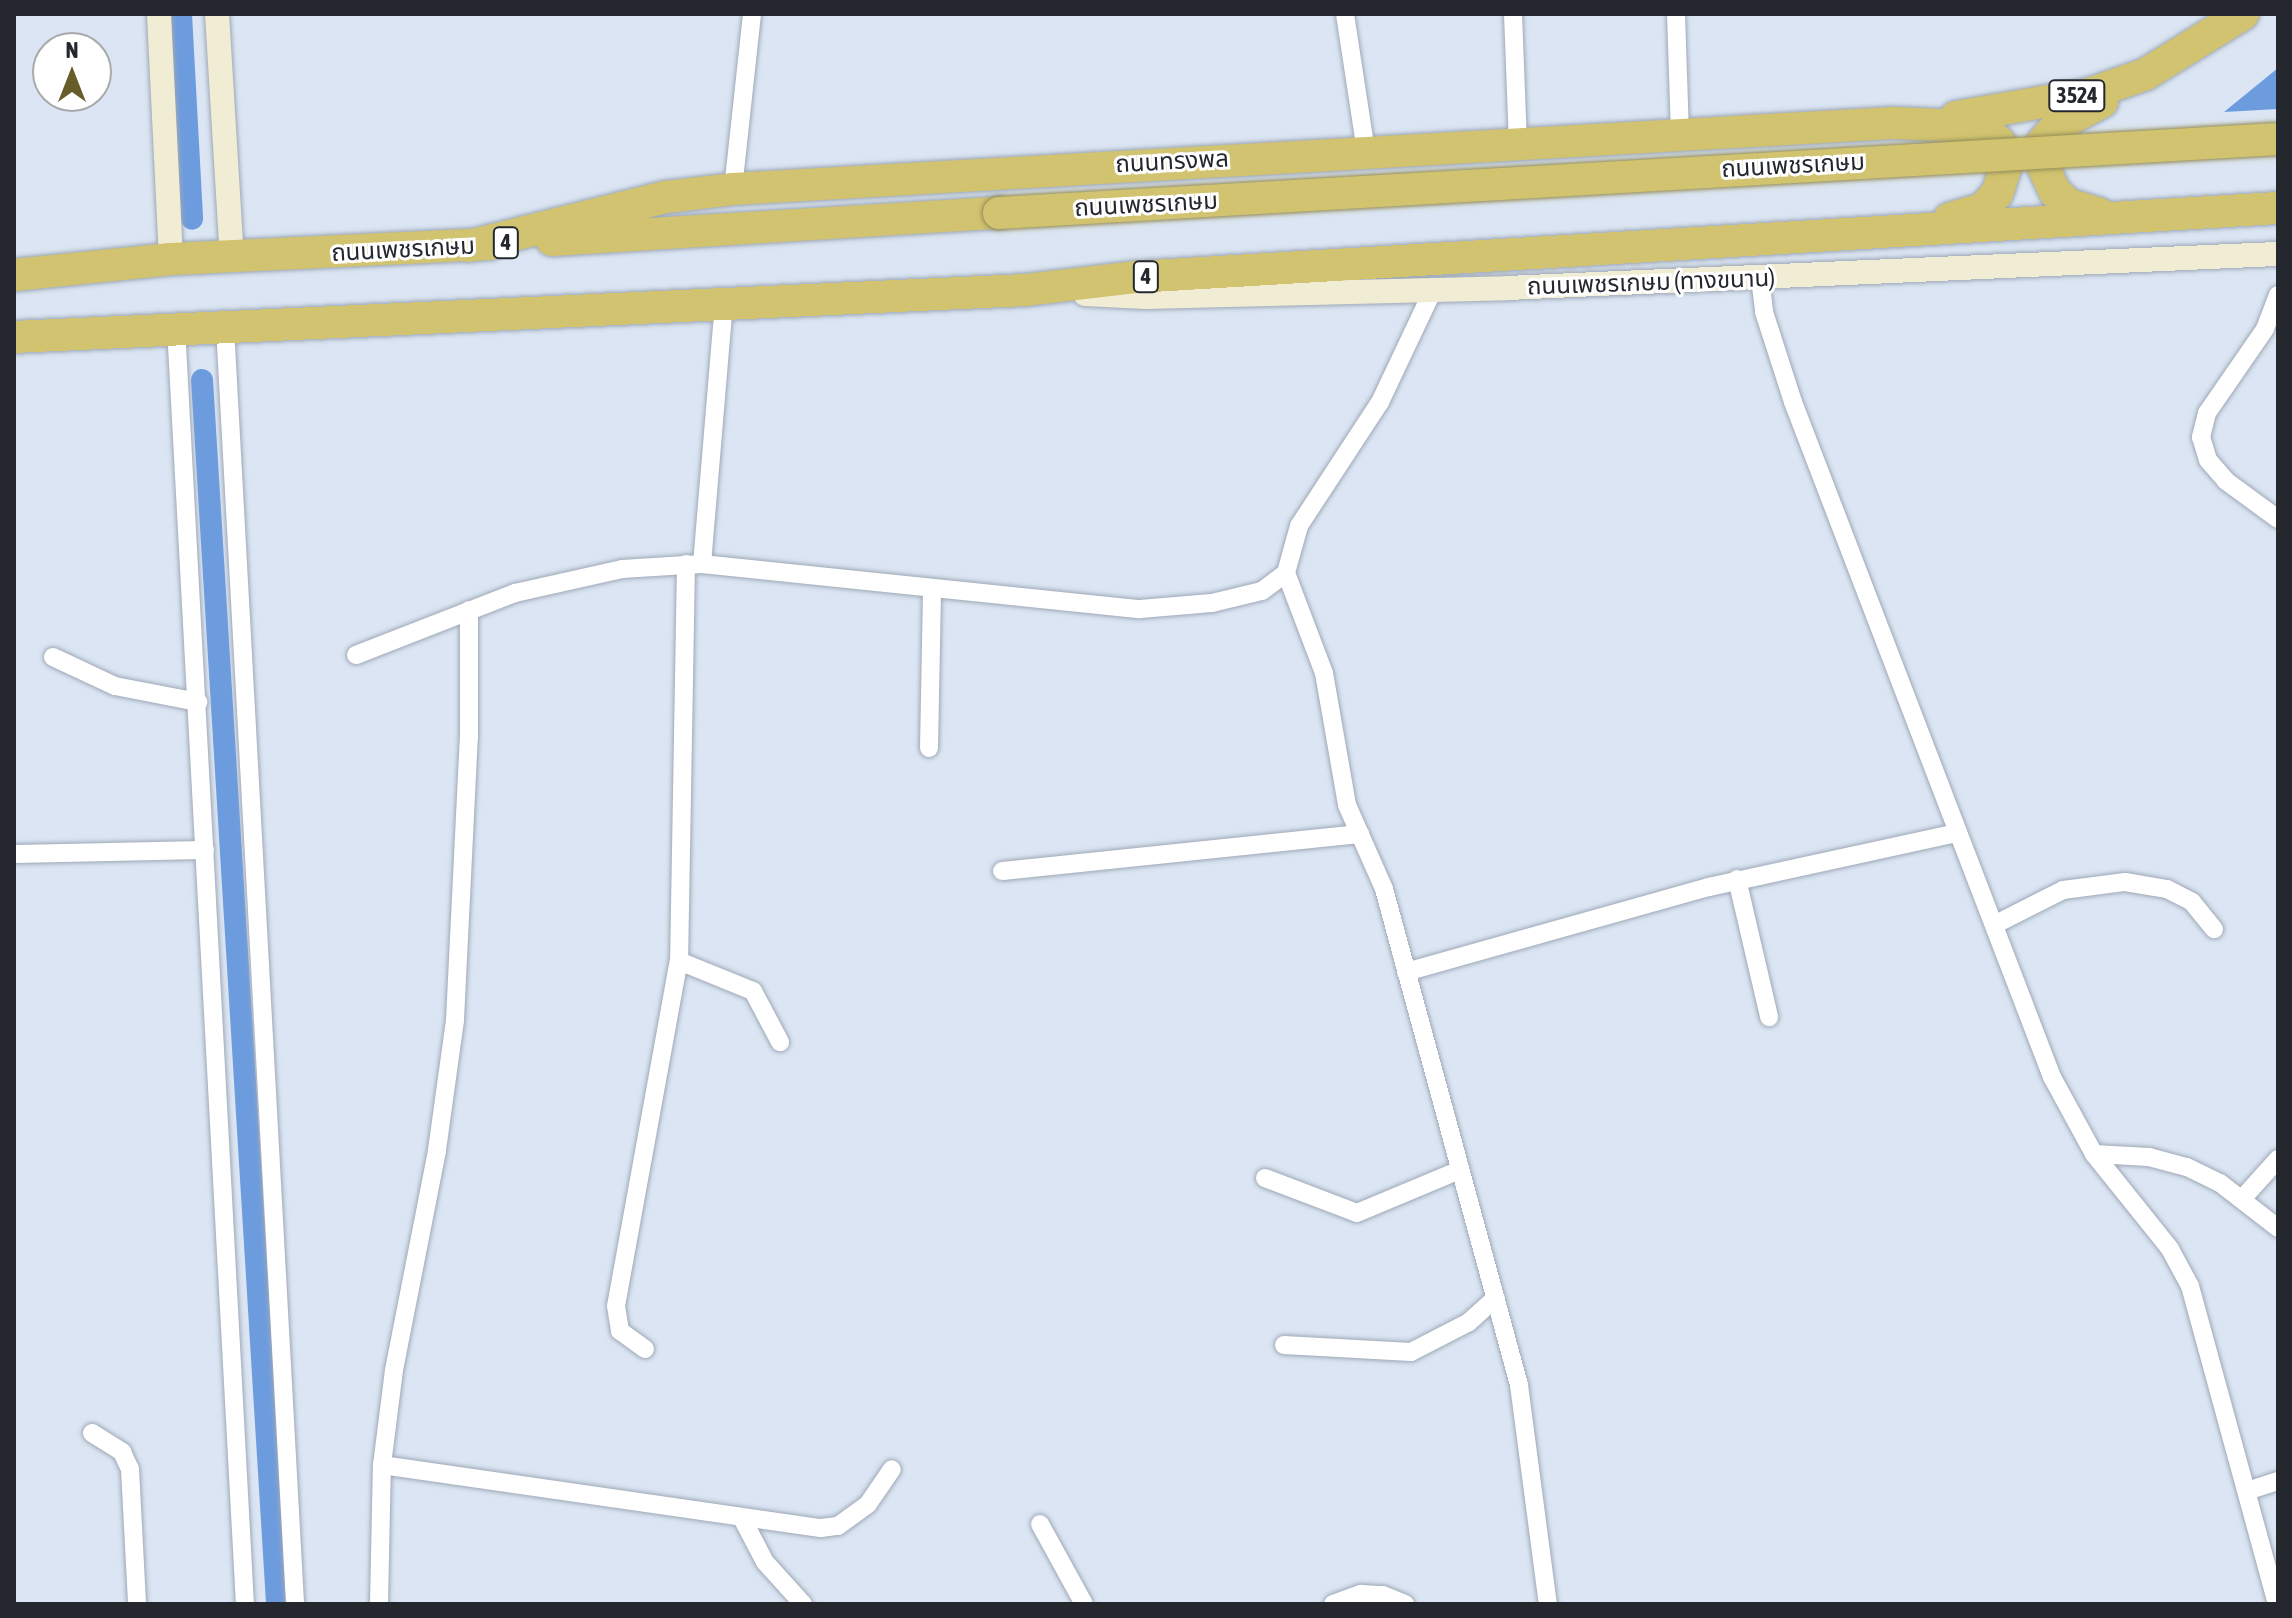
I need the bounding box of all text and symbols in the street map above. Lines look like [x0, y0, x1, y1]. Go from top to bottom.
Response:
north arrow [32, 32, 112, 112]
text: N [66, 37, 78, 63]
road number: 3524 [2047, 78, 2107, 114]
street label: ถนนทรงพล [1115, 144, 1229, 178]
street label: ถนนเพชรเกษม [1721, 147, 1865, 183]
street label: ถนนเพชรเกษม [1074, 186, 1218, 222]
road number: 4 [492, 225, 520, 261]
street label: ถนนเพชรเกษม [331, 231, 475, 267]
road number: 4 [1132, 259, 1160, 295]
street label: ถนนเพชรเกษม (ทางขนาน) [1527, 263, 1775, 301]

